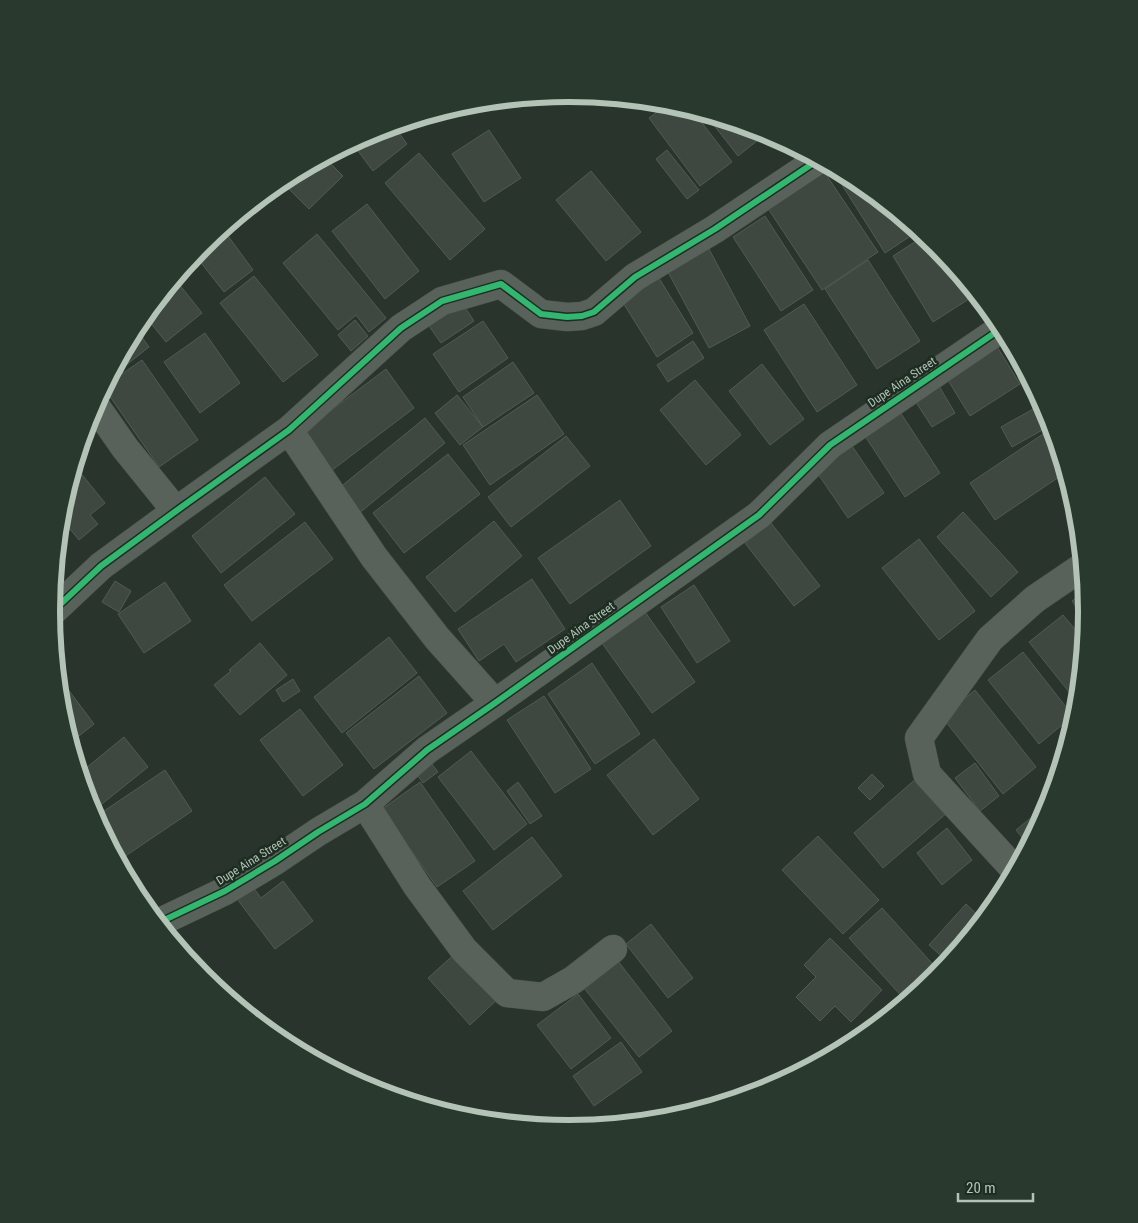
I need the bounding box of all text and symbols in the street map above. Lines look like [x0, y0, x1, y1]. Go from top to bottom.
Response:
street label: Dupe Aina Street [865, 354, 939, 410]
street label: Dupe Aina Street [545, 599, 617, 657]
street label: Dupe Aina Street [214, 834, 289, 888]
scale bar [958, 1170, 1033, 1202]
text: 20 m [966, 1179, 996, 1197]

